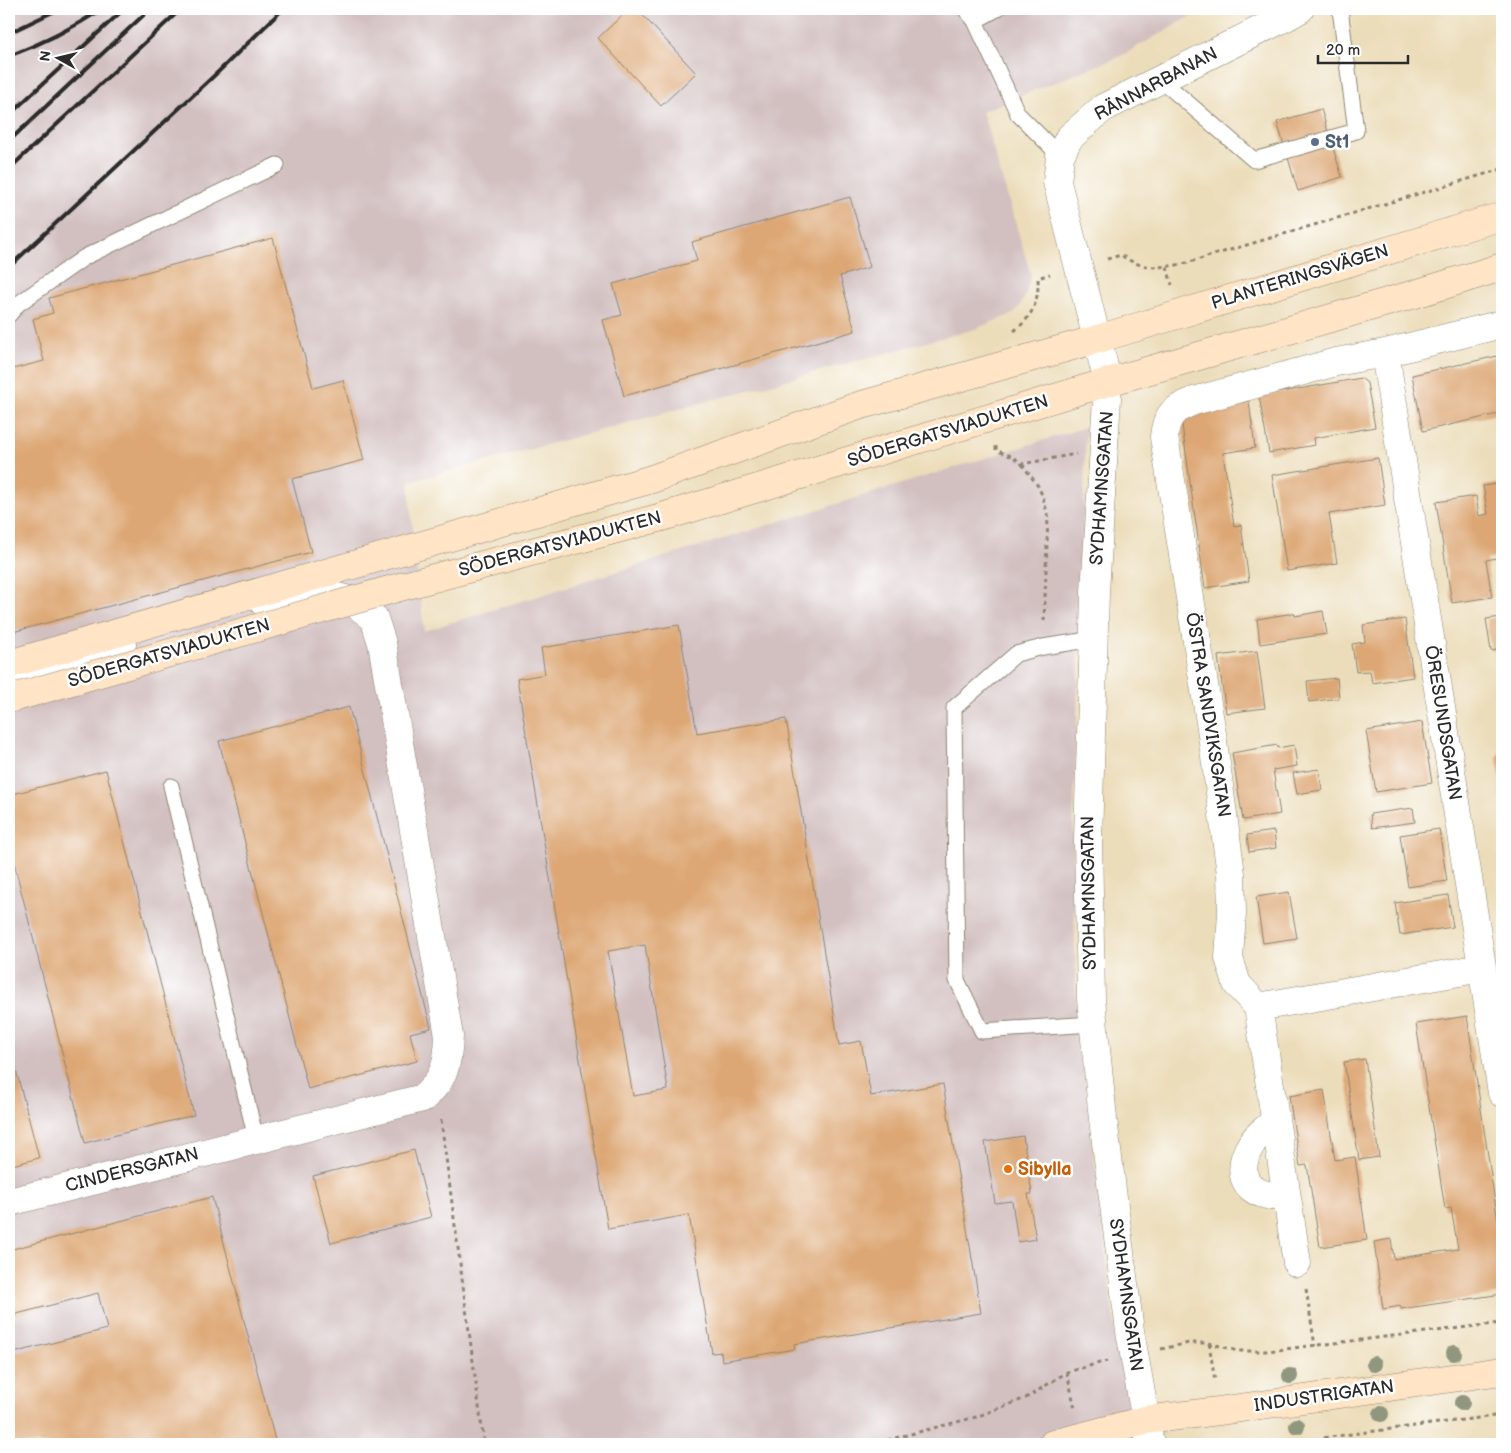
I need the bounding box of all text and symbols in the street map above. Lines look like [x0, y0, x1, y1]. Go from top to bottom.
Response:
north arrow [32, 32, 82, 82]
scale bar [1318, 32, 1408, 64]
text: 20 m [1326, 41, 1360, 60]
street label: RÄNNARBANAN [1091, 42, 1221, 125]
text: N [36, 50, 55, 63]
place label: St1 [1325, 132, 1350, 153]
marker: St1 [1309, 136, 1321, 148]
street label: PLANTERINGSVÄGEN [1209, 239, 1391, 314]
street label: SÖDERGATSVIADUKTEN [845, 389, 1051, 472]
street label: SYDHAMNSGATAN [1086, 410, 1118, 566]
street label: SÖDERGATSVIADUKTEN [456, 506, 664, 581]
street label: ÖSTRA SANDVIKSGATAN [1181, 611, 1236, 819]
street label: SÖDERGATSVIADUKTEN [65, 613, 272, 692]
street label: ÖRESUNDSGATAN [1420, 644, 1467, 802]
street label: SYDHAMNSGATAN [1077, 816, 1101, 970]
street label: CINDERSGATAN [63, 1143, 201, 1197]
place label: Sibylla [1018, 1159, 1072, 1180]
marker: Sibylla [1002, 1163, 1014, 1175]
street label: SYDHAMNSGATAN [1105, 1217, 1147, 1373]
street label: INDUSTRIGATAN [1253, 1376, 1395, 1416]

